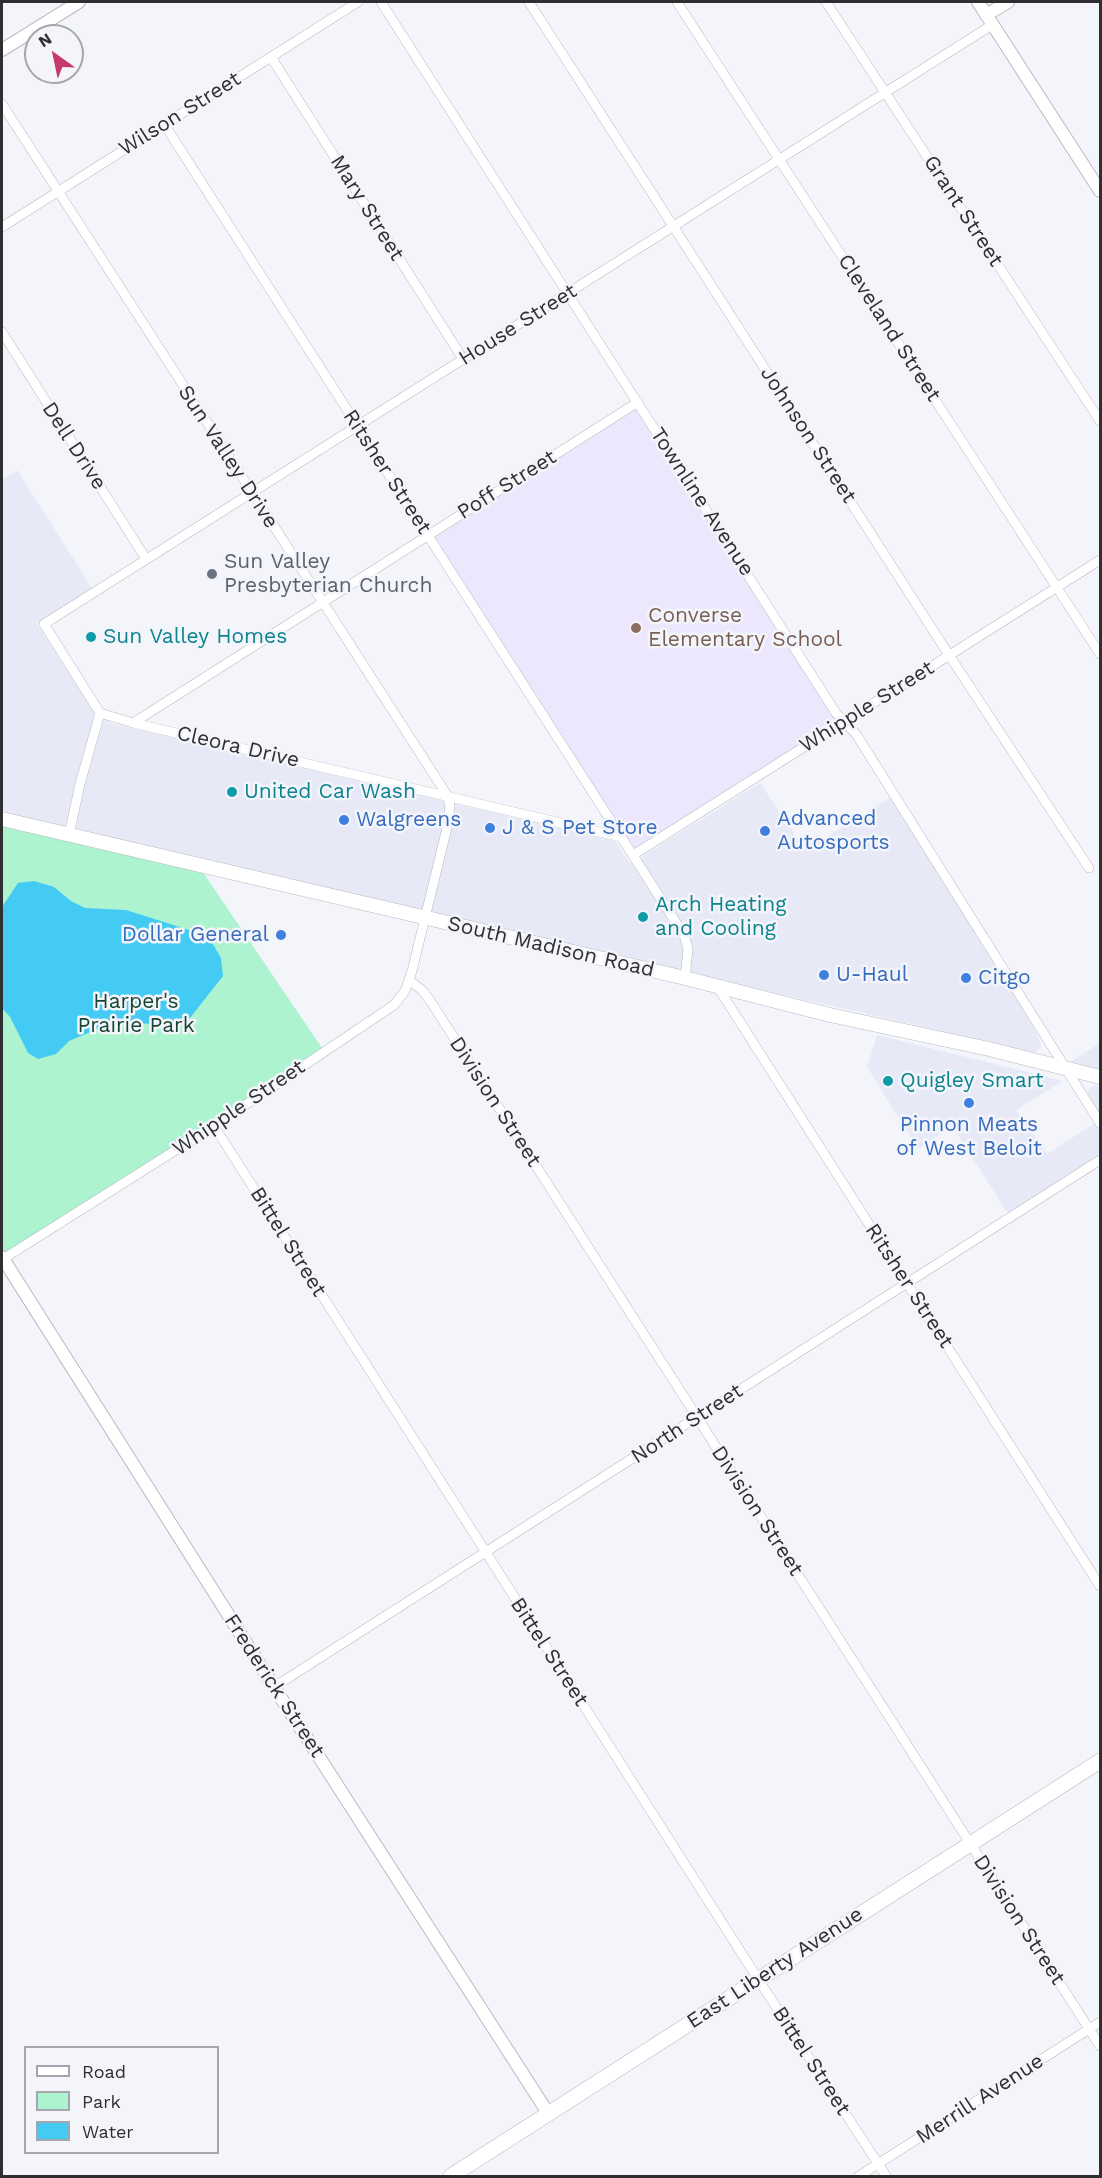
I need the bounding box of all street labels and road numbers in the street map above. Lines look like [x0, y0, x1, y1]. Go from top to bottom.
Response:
street label: Wilson Street [114, 66, 246, 162]
street label: Mary Street [325, 151, 409, 265]
street label: Grant Street [918, 151, 1008, 271]
street label: Cleveland Street [832, 250, 946, 406]
street label: House Street [454, 279, 582, 371]
street label: Johnson Street [755, 362, 861, 508]
street label: Sun Valley Drive [172, 381, 284, 533]
street label: Dell Drive [36, 397, 112, 495]
street label: Ritsher Street [337, 405, 437, 539]
street label: Townline Avenue [645, 423, 759, 581]
street label: Poff Street [453, 445, 561, 525]
street label: Whipple Street [795, 656, 939, 758]
street label: Cleora Drive [174, 721, 302, 773]
street label: South Madison Road [445, 911, 657, 983]
street label: Division Street [444, 1032, 546, 1172]
street label: Whipple Street [168, 1054, 310, 1162]
street label: Bittel Street [244, 1183, 332, 1301]
street label: Ritsher Street [859, 1219, 959, 1353]
street label: North Street [626, 1379, 748, 1469]
street label: Division Street [706, 1441, 808, 1581]
street label: Bittel Street [505, 1593, 593, 1711]
street label: Frederick Street [218, 1610, 330, 1762]
street label: Division Street [968, 1850, 1070, 1990]
street label: East Liberty Avenue [682, 1902, 868, 2034]
street label: Bittel Street [767, 2002, 855, 2120]
street label: Merrill Avenue [912, 2048, 1048, 2150]

